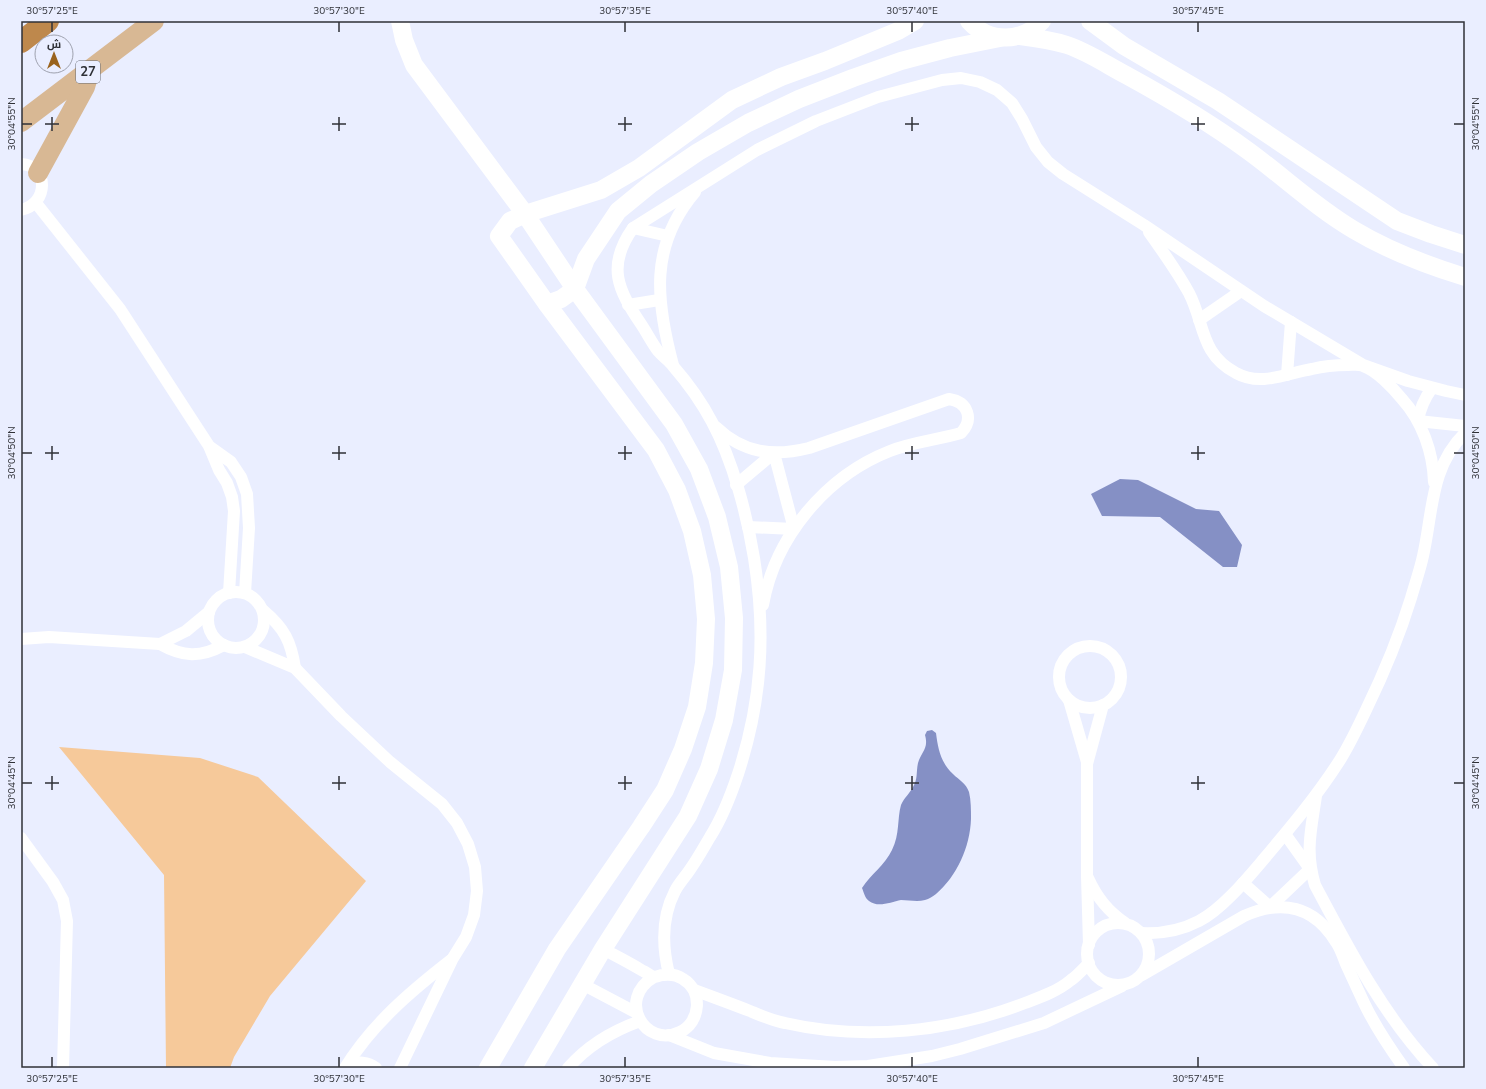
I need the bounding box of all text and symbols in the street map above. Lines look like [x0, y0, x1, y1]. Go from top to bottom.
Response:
text: 30°57'25"E [26, 4, 78, 18]
text: 30°57'30"E [313, 4, 365, 18]
text: 30°57'35"E [599, 4, 651, 18]
text: 30°57'40"E [886, 4, 938, 18]
text: 30°57'45"E [1172, 4, 1224, 18]
north arrow [34, 34, 74, 74]
text: ش [47, 37, 61, 52]
road number: 27 [76, 61, 100, 83]
text: 30°04'55"N [5, 97, 19, 151]
text: 30°04'55"N [1469, 97, 1483, 151]
text: 30°04'50"N [5, 426, 19, 480]
text: 30°04'50"N [1469, 426, 1483, 480]
text: 30°04'45"N [5, 756, 19, 810]
text: 30°04'45"N [1469, 756, 1483, 810]
text: 30°57'25"E [26, 1072, 78, 1086]
text: 30°57'30"E [313, 1072, 365, 1086]
text: 30°57'35"E [599, 1072, 651, 1086]
text: 30°57'40"E [886, 1072, 938, 1086]
text: 30°57'45"E [1172, 1072, 1224, 1086]

